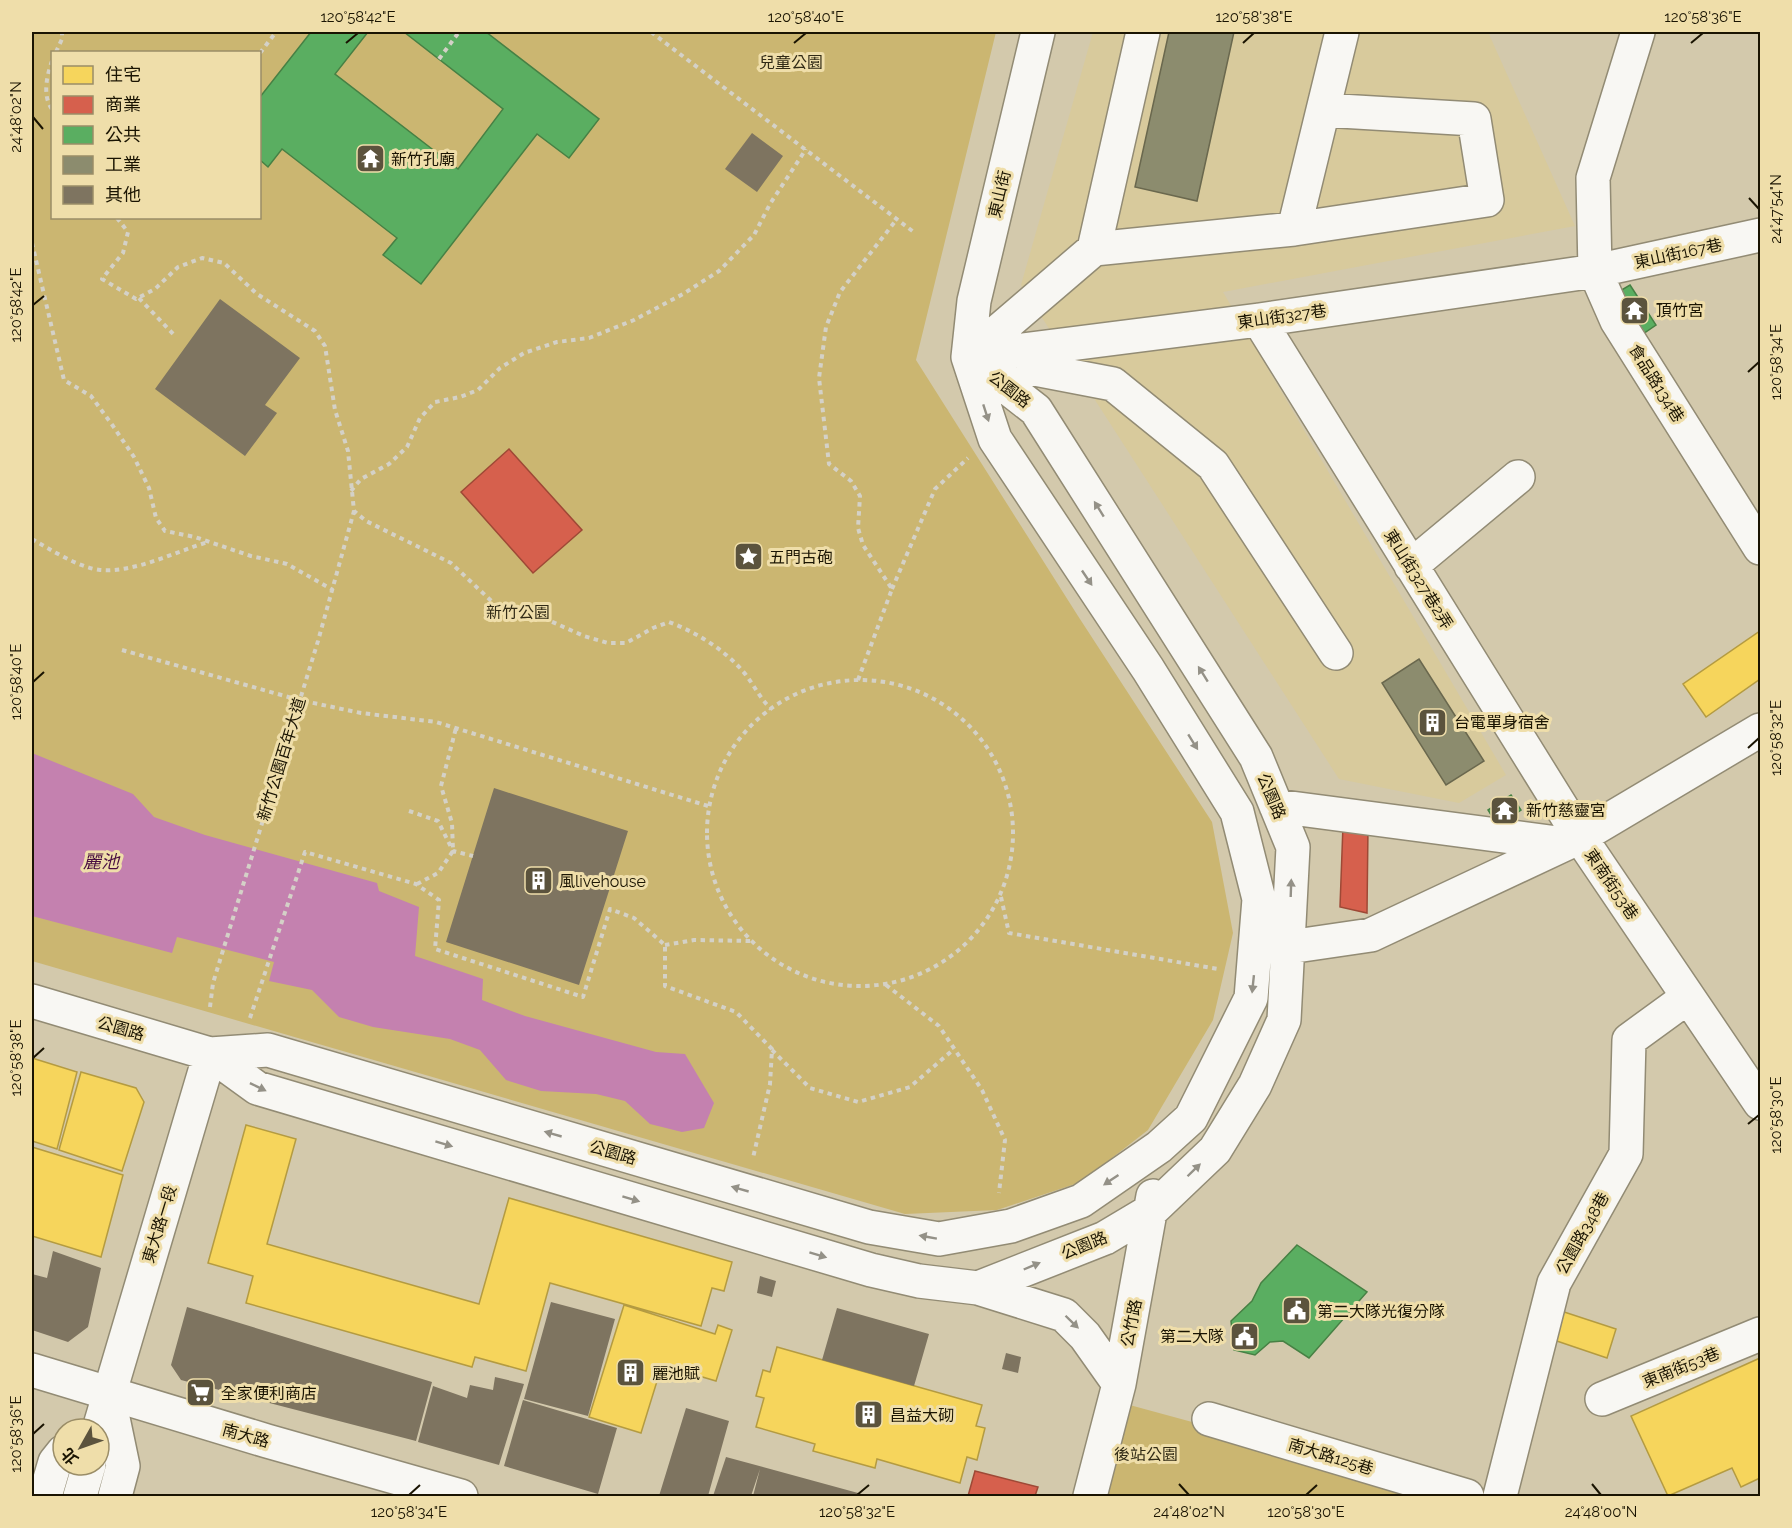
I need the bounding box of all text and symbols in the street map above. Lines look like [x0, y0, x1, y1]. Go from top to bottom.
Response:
text: 120°58'42"E [320, 8, 396, 26]
text: 120°58'40"E [768, 8, 844, 26]
text: 120°58'38"E [1215, 8, 1293, 26]
text: 120°58'36"E [1664, 8, 1742, 26]
legend [51, 51, 261, 219]
park label: 兒童公園 [759, 53, 823, 72]
text: 住宅 [105, 64, 141, 85]
text: 24°48'02"N [7, 81, 25, 153]
text: 商業 [105, 94, 141, 115]
text: 公共 [105, 124, 141, 145]
temple icon: 新竹孔廟 [354, 143, 386, 175]
place label: 新竹孔廟 [391, 150, 455, 169]
text: 工業 [105, 154, 141, 175]
street label: 東山街 [985, 169, 1014, 220]
text: 24°47'54"N [1767, 174, 1785, 244]
text: 其他 [105, 184, 141, 205]
street label: 東山街167巷 [1633, 235, 1724, 272]
text: 120°58'42"E [7, 267, 25, 343]
temple icon: 頂竹宮 [1619, 294, 1651, 326]
street label: 東山街327巷 [1236, 301, 1328, 332]
place label: 頂竹宮 [1656, 301, 1704, 320]
text: 120°58'34"E [1767, 324, 1785, 400]
street label: 食品路134巷 [1625, 341, 1688, 426]
street label: 公園路 [985, 367, 1034, 412]
one-way arrow [982, 404, 991, 422]
one-way arrow [1093, 501, 1104, 517]
street label: 東山街327巷2弄 [1380, 526, 1457, 633]
place icon: 五門古砲 [732, 541, 764, 573]
place label: 五門古砲 [769, 548, 833, 567]
one-way arrow [1081, 570, 1093, 586]
park label: 新竹公園 [486, 603, 550, 622]
text: 120°58'40"E [7, 644, 25, 720]
one-way arrow [1198, 666, 1209, 682]
street label: 新竹公園百年大道 [254, 695, 309, 823]
text: 120°58'32"E [1767, 700, 1785, 776]
building icon: 台電單身宿舍 [1417, 706, 1449, 738]
place label: 台電單身宿舍 [1454, 713, 1550, 732]
one-way arrow [1188, 734, 1199, 750]
street label: 公園路 [1253, 770, 1290, 822]
temple icon: 新竹慈靈宮 [1489, 794, 1521, 826]
place label: 新竹慈靈宮 [1526, 801, 1606, 820]
street label: 東南街53巷 [1581, 845, 1642, 923]
water label: 麗池 [83, 851, 121, 872]
building icon: 風livehouse [522, 865, 554, 897]
place label: 風livehouse [559, 872, 646, 891]
one-way arrow [1287, 879, 1296, 898]
one-way arrow [1248, 975, 1258, 994]
street label: 公園路 [95, 1013, 147, 1044]
text: 120°58'38"E [7, 1019, 25, 1097]
text: 120°58'30"E [1767, 1076, 1785, 1154]
one-way arrow [249, 1081, 267, 1091]
one-way arrow [544, 1129, 562, 1138]
street label: 公園路 [587, 1137, 639, 1168]
one-way arrow [435, 1140, 453, 1149]
one-way arrow [1187, 1163, 1202, 1177]
one-way arrow [1103, 1174, 1119, 1185]
street label: 東大路一段 [139, 1183, 180, 1265]
one-way arrow [731, 1184, 749, 1193]
street label: 公園路348巷 [1552, 1189, 1613, 1278]
one-way arrow [622, 1195, 640, 1204]
street label: 公園路 [1058, 1228, 1110, 1263]
one-way arrow [919, 1233, 938, 1242]
one-way arrow [809, 1251, 827, 1260]
one-way arrow [1023, 1261, 1041, 1270]
public building icon: 第二大隊光復分隊 [1280, 1295, 1312, 1327]
street label: 公竹路 [1118, 1298, 1145, 1348]
place label: 第二大隊光復分隊 [1317, 1302, 1445, 1321]
one-way arrow [1064, 1315, 1078, 1329]
public building icon: 第二大隊 [1229, 1320, 1261, 1352]
place label: 第二大隊 [1160, 1327, 1224, 1346]
street label: 東南街53巷 [1640, 1343, 1722, 1391]
building icon: 麗池賦 [615, 1357, 647, 1389]
place label: 麗池賦 [652, 1364, 700, 1383]
supermarket icon: 全家便利商店 [184, 1377, 216, 1409]
place label: 全家便利商店 [221, 1384, 317, 1403]
text: 120°58'36"E [7, 1395, 25, 1473]
building icon: 昌益大砌 [853, 1399, 885, 1431]
place label: 昌益大砌 [890, 1406, 954, 1425]
north arrow [51, 1417, 111, 1477]
street label: 南大路 [220, 1420, 272, 1451]
street label: 南大路125巷 [1286, 1435, 1376, 1478]
text: 北 [57, 1444, 82, 1469]
park label: 後站公園 [1114, 1445, 1178, 1464]
text: 120°58'34"E [371, 1503, 447, 1521]
text: 120°58'32"E [819, 1503, 895, 1521]
text: 24°48'02"N [1153, 1503, 1225, 1521]
text: 120°58'30"E [1267, 1503, 1345, 1521]
text: 24°48'00"N [1565, 1503, 1637, 1521]

